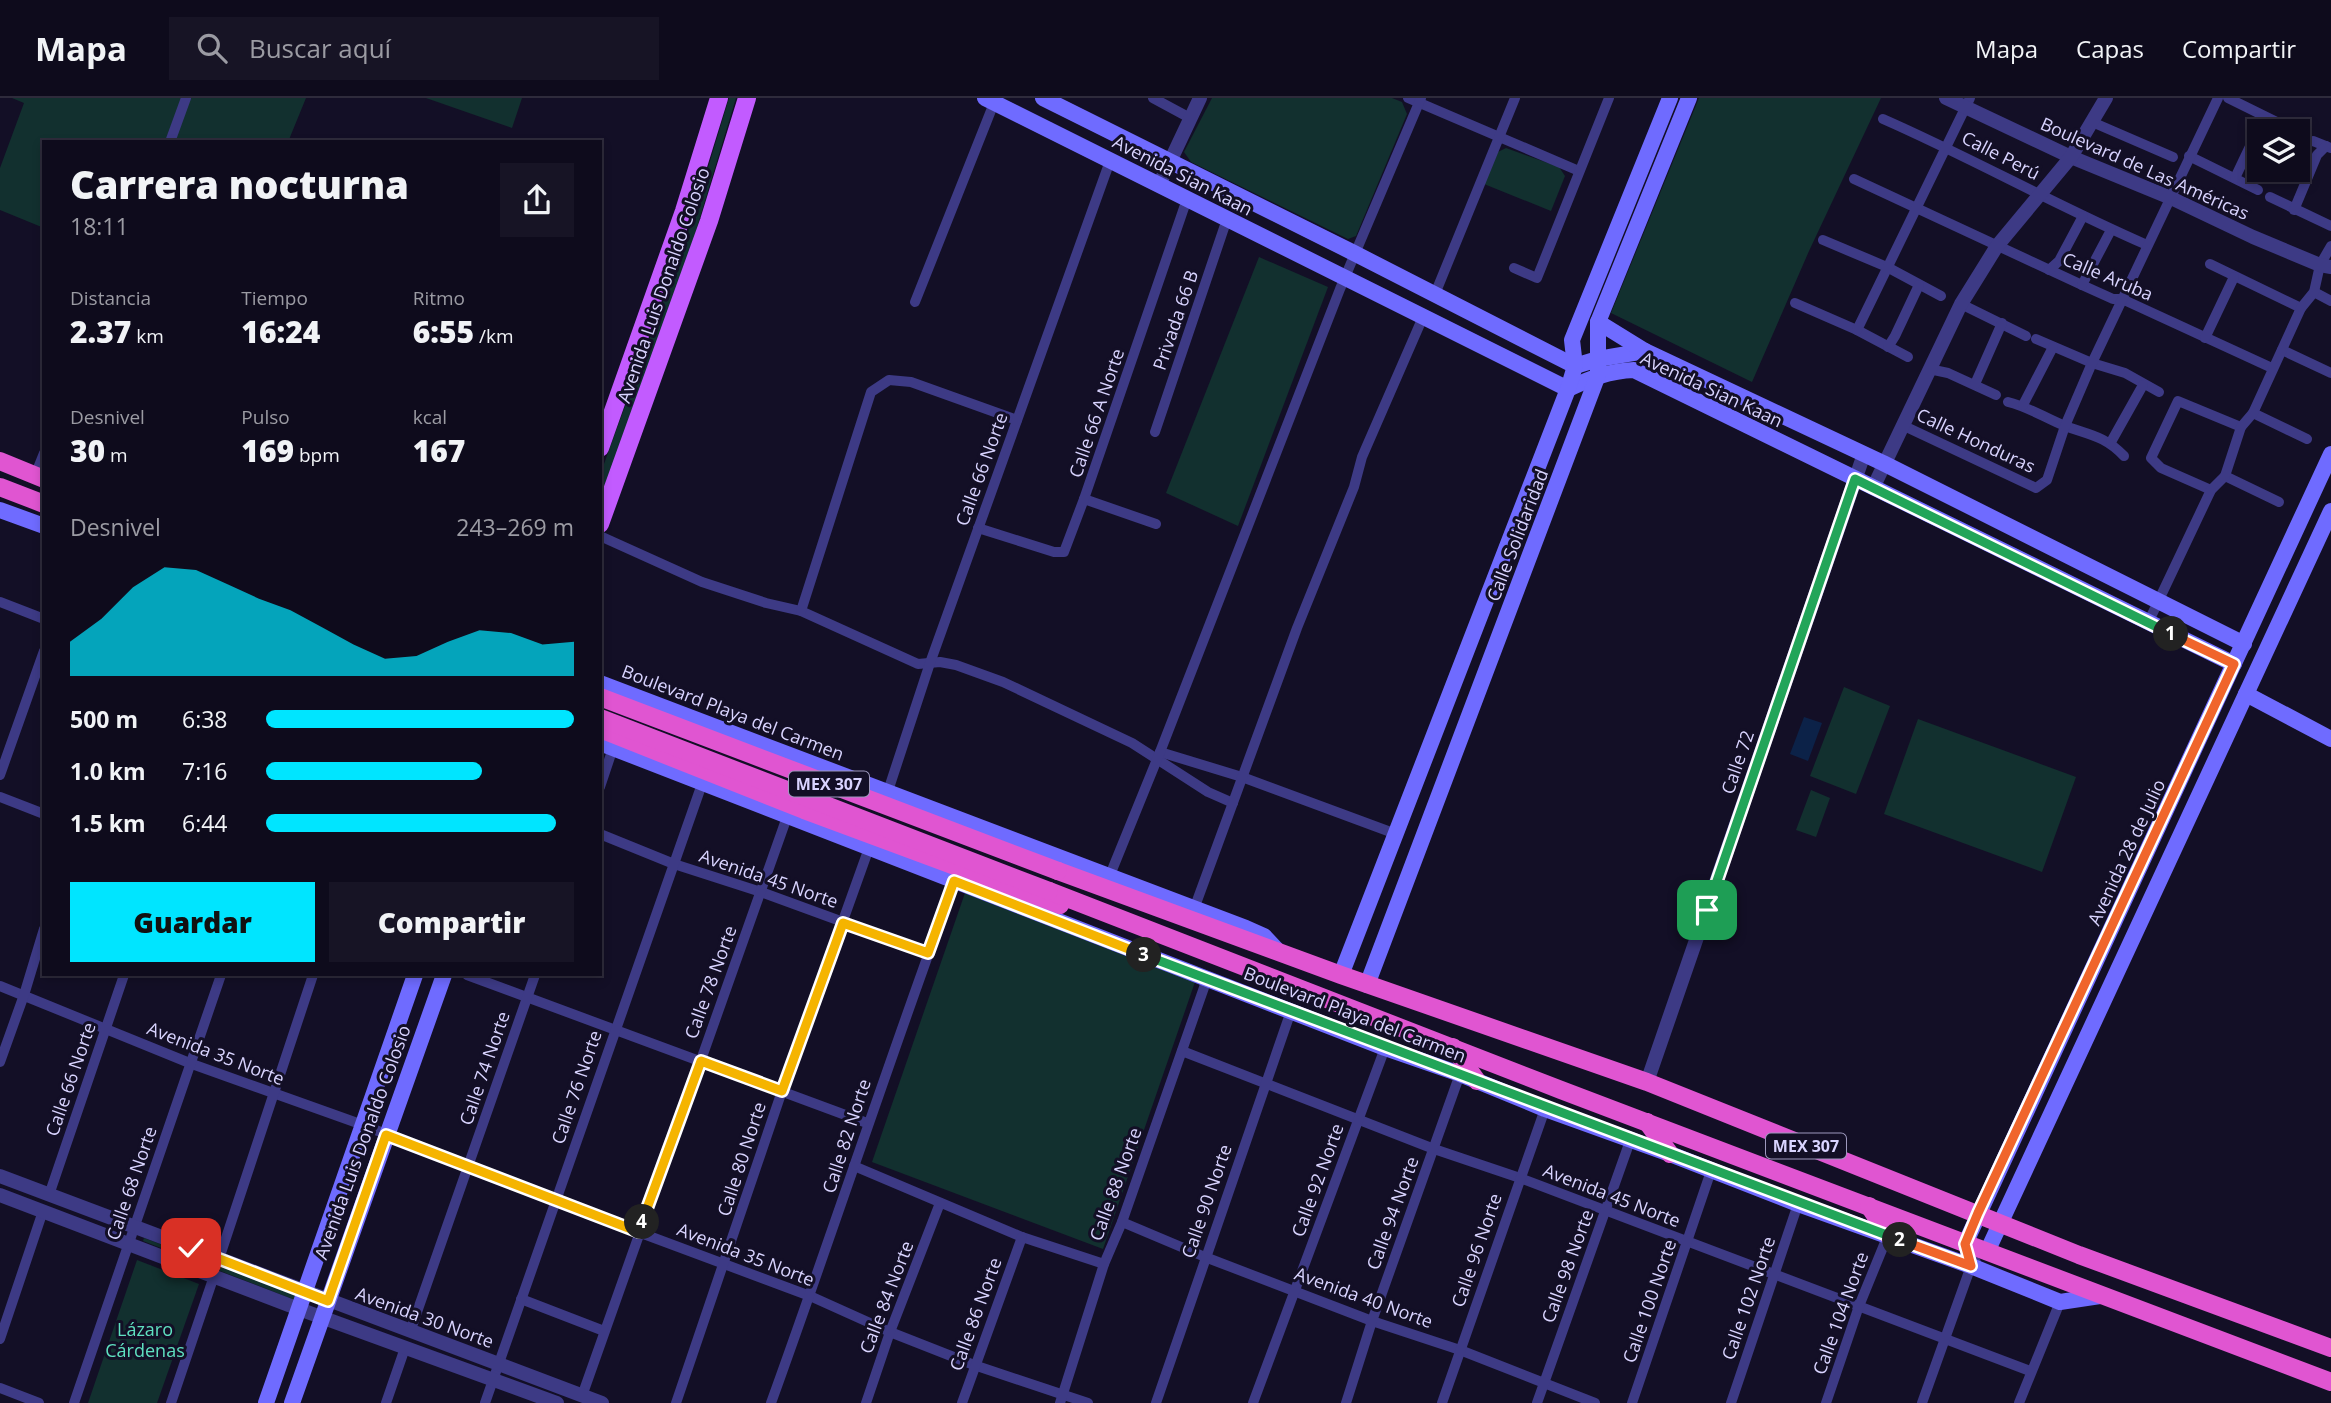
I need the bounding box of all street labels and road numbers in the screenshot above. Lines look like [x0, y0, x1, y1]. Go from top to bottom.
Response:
street label: Boulevard de Las Américas [2037, 111, 2253, 225]
street label: Calle Perú [1958, 125, 2044, 185]
street label: Avenida Sian Kaan [1109, 129, 1257, 221]
street label: Avenida Luis Donaldo Colosio [611, 164, 715, 406]
street label: Calle Aruba [2059, 246, 2157, 306]
street label: Privada 66 B [1147, 267, 1203, 373]
street label: Calle 66 A Norte [1063, 345, 1129, 481]
street label: Avenida Sian Kaan [1637, 346, 1787, 432]
street label: Calle Honduras [1913, 402, 2039, 478]
street label: Calle 66 Norte [949, 409, 1013, 529]
street label: Calle Solidaridad [1481, 465, 1553, 605]
street label: Boulevard Playa del Carmen [618, 658, 848, 766]
street label: Calle 72 [1715, 727, 1759, 797]
road number: MEX 307 [789, 772, 869, 796]
street label: Avenida 28 de Julio [2082, 775, 2170, 929]
street label: Avenida 45 Norte [696, 843, 842, 913]
street label: Calle 78 Norte [678, 922, 742, 1042]
street label: Boulevard Playa del Carmen [1240, 960, 1470, 1068]
street label: Calle 74 Norte [453, 1008, 515, 1128]
street label: Avenida 35 Norte [144, 1016, 288, 1090]
street label: Calle 66 Norte [39, 1019, 101, 1139]
street label: Avenida Luis Donaldo Colosio [308, 1022, 416, 1262]
street label: Calle 76 Norte [545, 1027, 607, 1147]
street label: Calle 82 Norte [816, 1076, 876, 1196]
street label: Calle 80 Norte [711, 1099, 771, 1219]
street label: Calle 92 Norte [1285, 1120, 1349, 1240]
street label: Calle 68 Norte [100, 1123, 162, 1243]
street label: Calle 88 Norte [1083, 1124, 1147, 1244]
road number: MEX 307 [1766, 1134, 1846, 1158]
street label: Calle 90 Norte [1175, 1141, 1237, 1261]
street label: Calle 94 Norte [1360, 1153, 1424, 1273]
street label: Avenida 45 Norte [1540, 1158, 1684, 1232]
street label: Calle 96 Norte [1445, 1190, 1507, 1310]
street label: Calle 98 Norte [1535, 1206, 1599, 1326]
street label: Avenida 35 Norte [674, 1217, 818, 1291]
street label: Calle 102 Norte [1716, 1233, 1780, 1363]
street label: Calle 100 Norte [1617, 1236, 1681, 1366]
street label: Calle 84 Norte [854, 1237, 918, 1357]
street label: Calle 104 Norte [1807, 1248, 1873, 1378]
street label: Calle 86 Norte [943, 1254, 1007, 1374]
street label: Avenida 40 Norte [1292, 1261, 1436, 1333]
street label: Avenida 30 Norte [353, 1281, 497, 1353]

